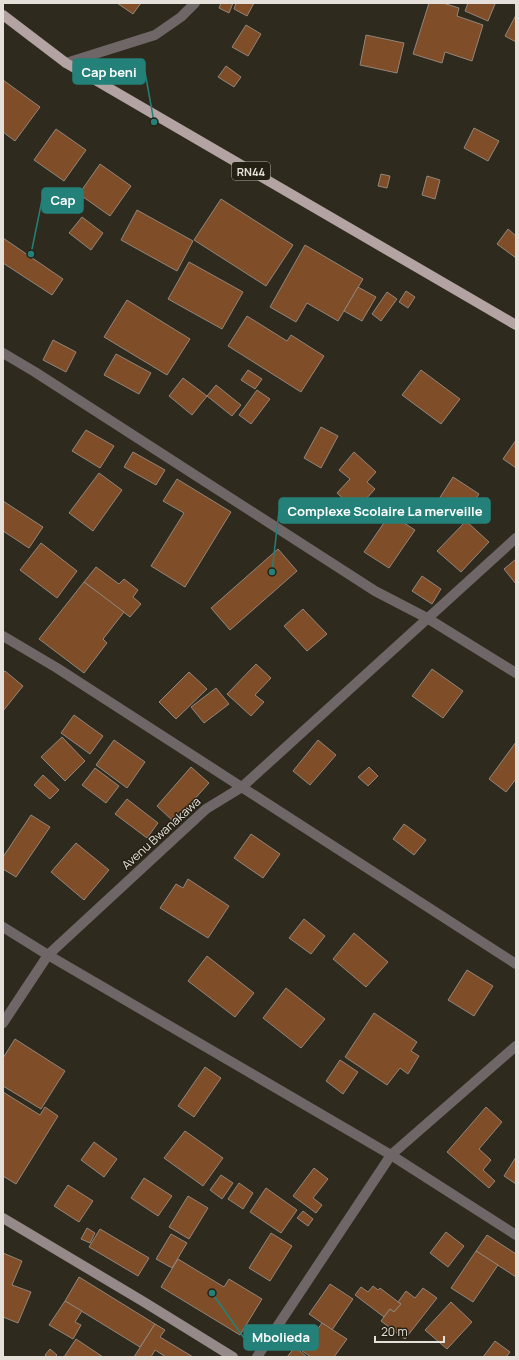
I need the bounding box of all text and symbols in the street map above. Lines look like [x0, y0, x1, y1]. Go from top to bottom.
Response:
callout: Cap beni [73, 59, 145, 84]
text: Cap beni [81, 63, 137, 81]
road number: RN44 [232, 162, 270, 180]
callout: Cap [42, 188, 83, 213]
text: Cap [50, 191, 76, 209]
callout: Complexe Scolaire La merveille [279, 498, 490, 523]
text: Complexe Scolaire La merveille [287, 502, 483, 520]
street label: Avenu Bwanakawa [118, 793, 204, 873]
scale bar [375, 1318, 444, 1344]
text: 20 m [381, 1323, 408, 1340]
callout: Mbolieda [244, 1325, 318, 1350]
text: Mbolieda [252, 1328, 310, 1346]

